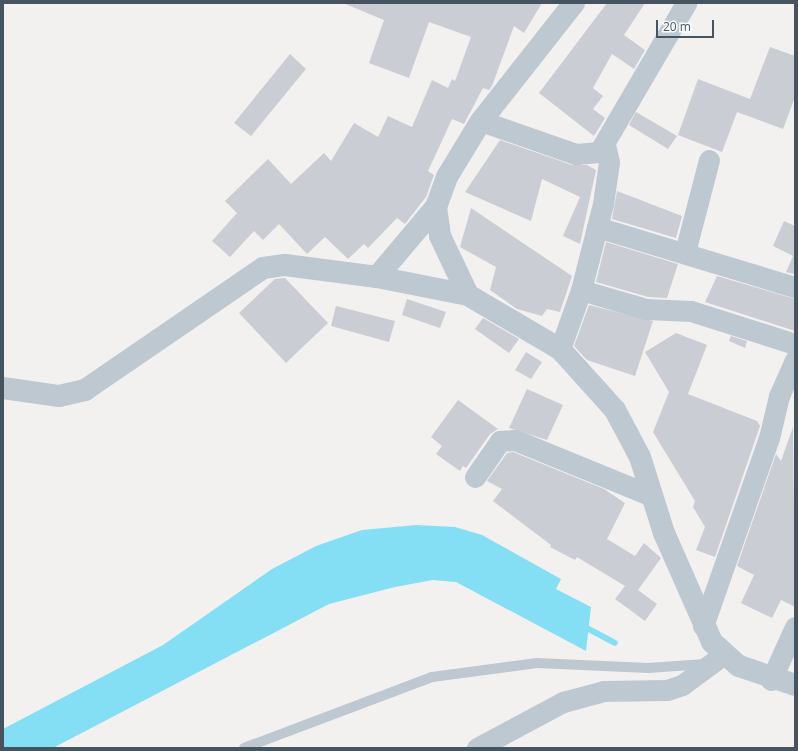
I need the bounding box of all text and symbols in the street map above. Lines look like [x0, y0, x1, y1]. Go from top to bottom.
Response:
scale bar [658, 12, 716, 38]
text: 20 m [663, 18, 691, 35]

